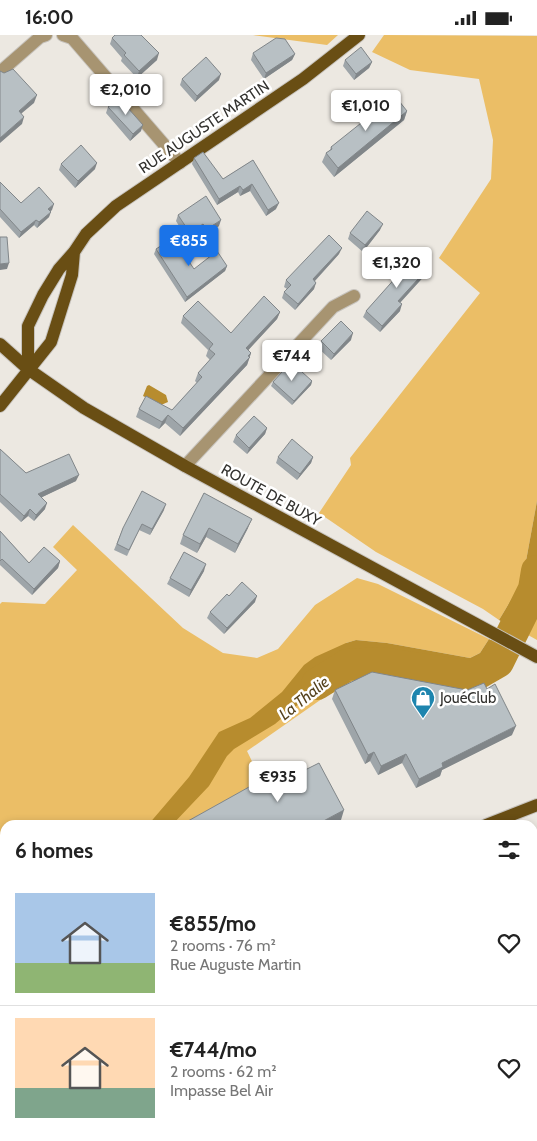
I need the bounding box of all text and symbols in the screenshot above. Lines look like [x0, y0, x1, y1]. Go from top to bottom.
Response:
text: 16:00 [25, 6, 74, 29]
pin: €2,010 [85, 73, 167, 116]
street label: RUE AUGUSTE MARTIN [135, 77, 273, 177]
text: €2,010 [101, 80, 151, 99]
pin: €1,010 [325, 89, 407, 132]
text: €1,010 [342, 96, 390, 115]
pin: €855 [159, 225, 219, 267]
text: €855 [170, 231, 208, 250]
pin: €1,320 [356, 247, 438, 289]
text: €1,320 [373, 253, 421, 272]
pin: €744 [262, 339, 322, 382]
text: €744 [273, 346, 311, 365]
street label: ROUTE DE BUXY [218, 460, 324, 530]
water label: La Thalie [275, 672, 333, 724]
shop icon: JouéClub [410, 685, 436, 719]
place label: JouéClub [439, 689, 496, 707]
pin: €935 [248, 761, 308, 803]
text: €935 [260, 767, 296, 786]
icon: filters [495, 836, 523, 864]
text: 6 homes [15, 838, 93, 863]
text: €855/mo [170, 911, 256, 936]
icon: home [55, 913, 115, 973]
icon: heart [495, 929, 523, 957]
text: 2 rooms · 76 m² [170, 936, 276, 955]
text: Rue Auguste Martin [170, 955, 301, 974]
text: €744/mo [170, 1037, 257, 1062]
icon: home [55, 1038, 115, 1098]
icon: heart [495, 1054, 523, 1082]
text: 2 rooms · 62 m² [170, 1062, 277, 1081]
text: Impasse Bel Air [170, 1081, 273, 1100]

